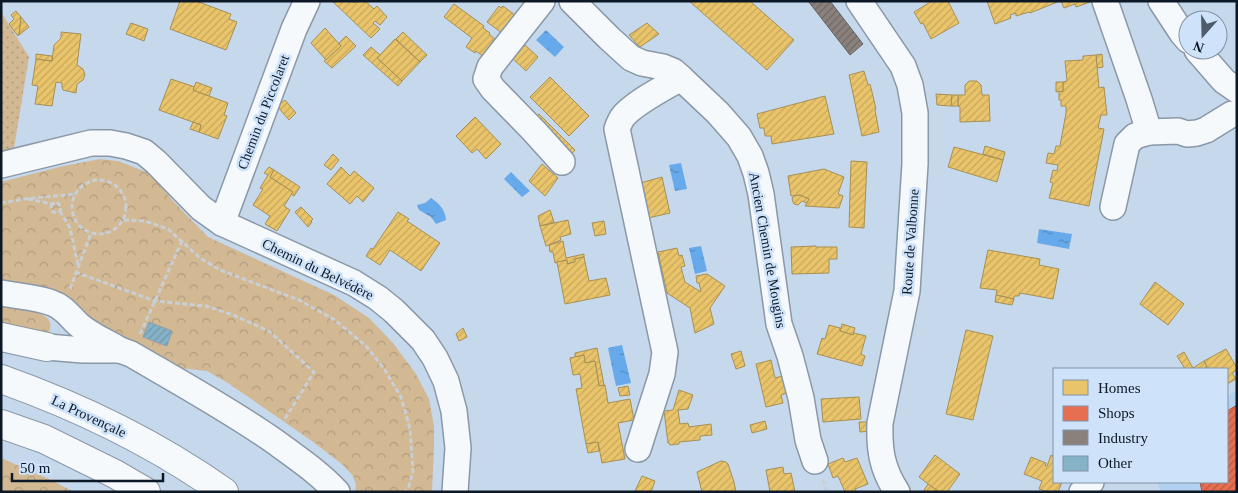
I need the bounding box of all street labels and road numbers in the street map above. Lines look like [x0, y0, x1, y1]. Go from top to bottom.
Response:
street label: Chemin du Piccolaret [235, 53, 292, 171]
street label: Ancien Chemin de Mougins [746, 171, 789, 329]
street label: Route de Valbonne [899, 189, 922, 296]
street label: Chemin du Belvédère [260, 236, 376, 303]
street label: La Provençale [49, 393, 128, 440]

